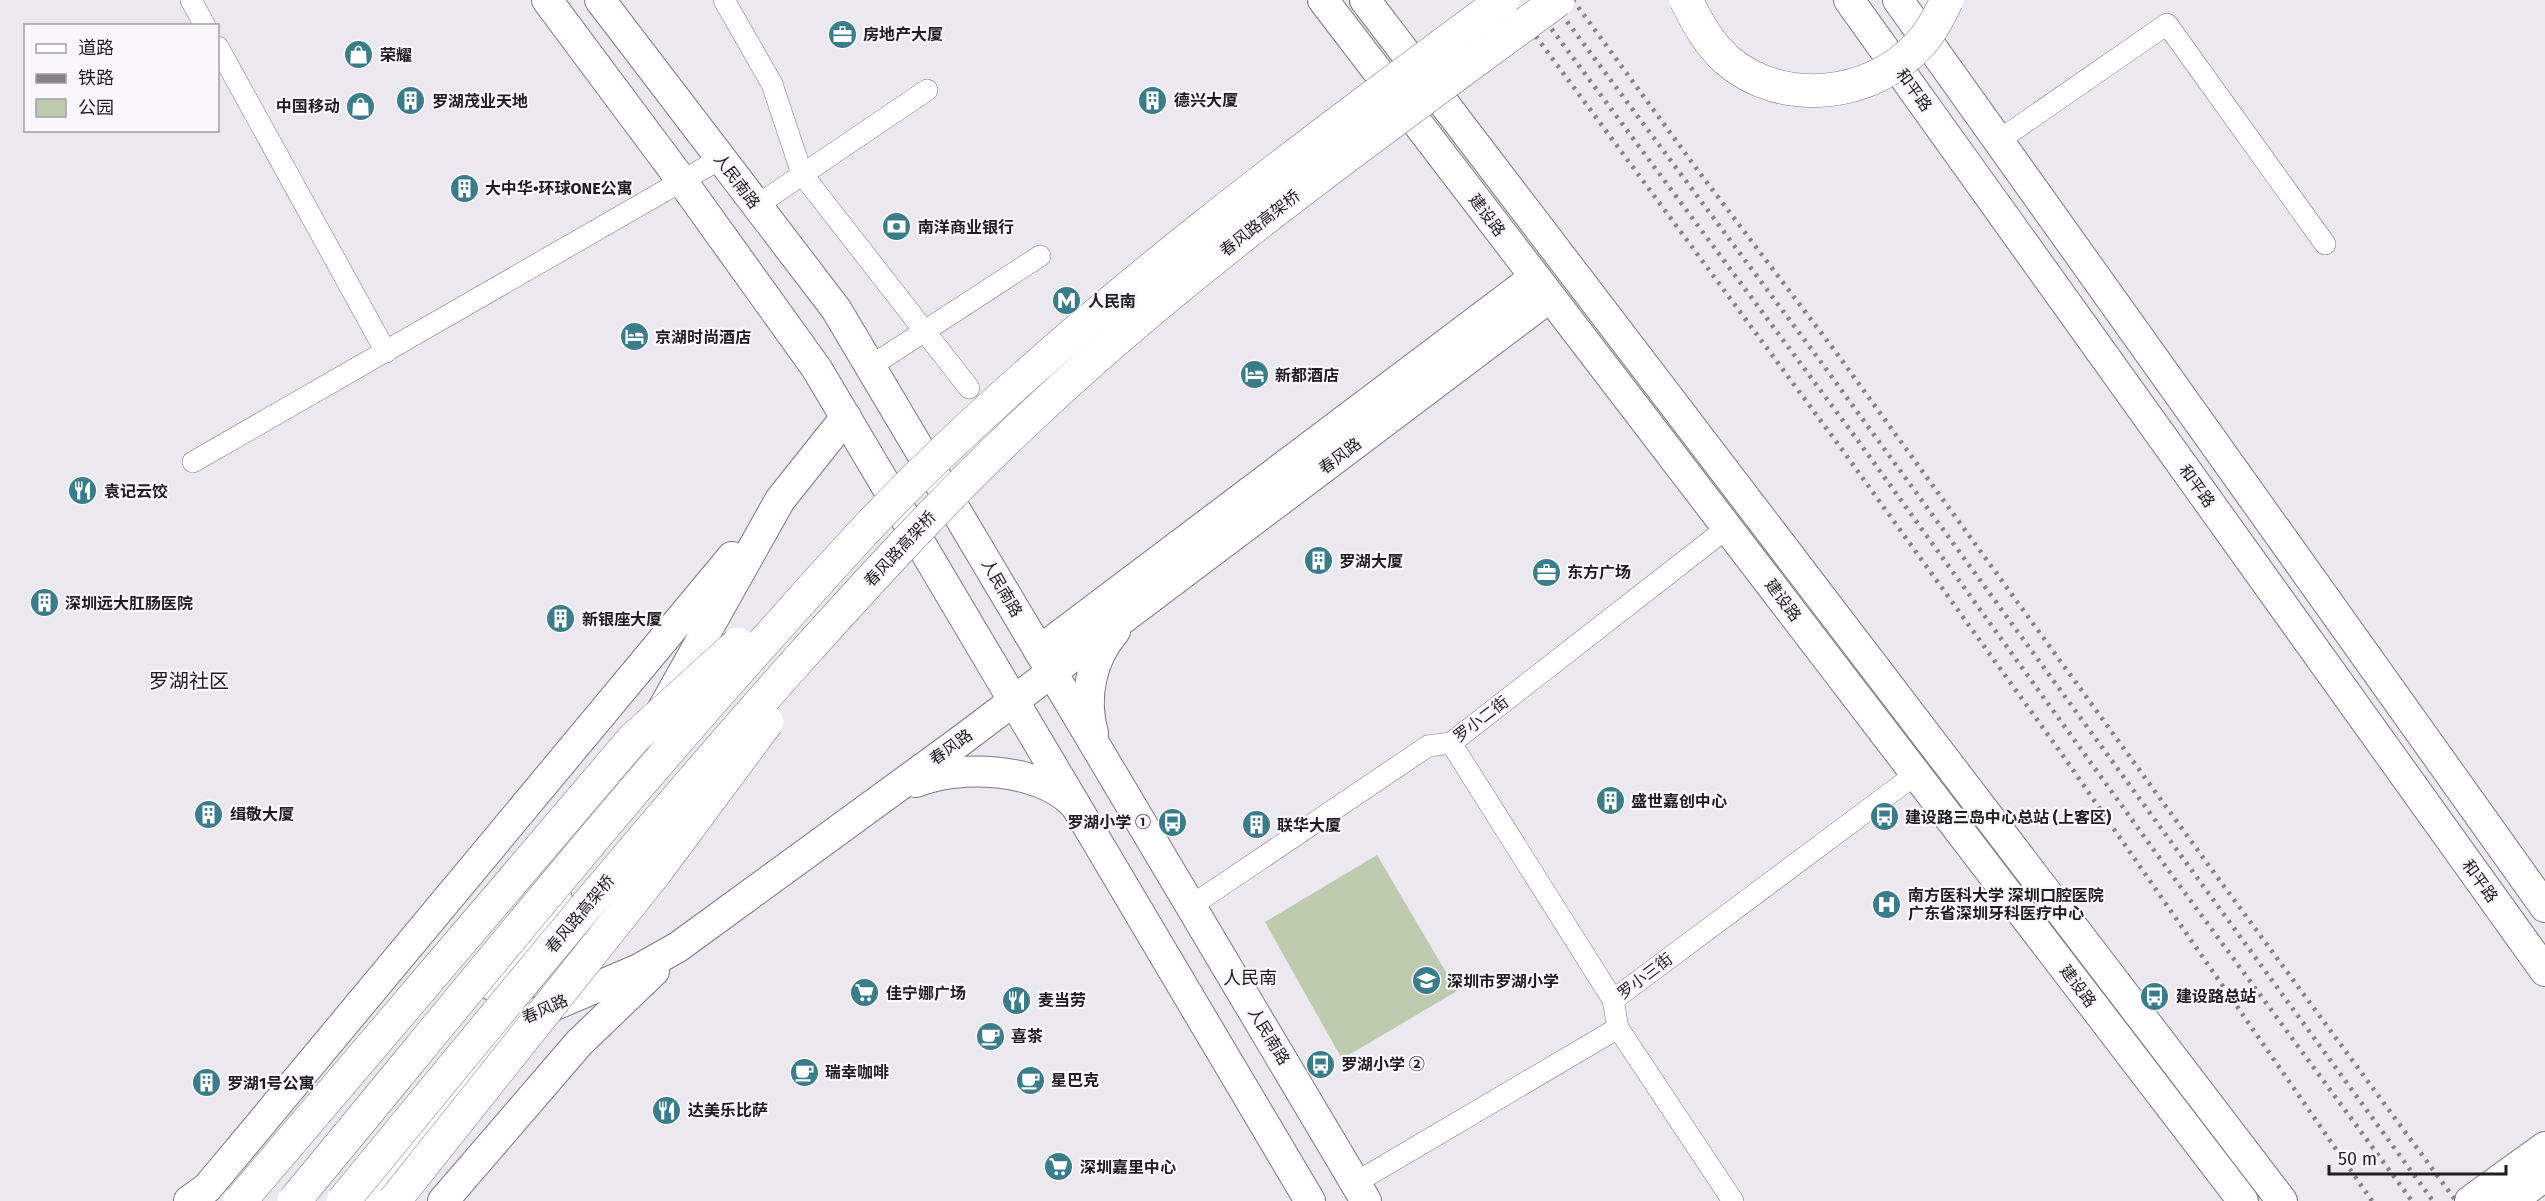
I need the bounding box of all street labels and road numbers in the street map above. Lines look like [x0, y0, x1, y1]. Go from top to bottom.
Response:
street label: 和平路 [1892, 65, 1936, 115]
street label: 人民南路 [710, 150, 764, 212]
street label: 春风路高架桥 [1216, 186, 1304, 260]
street label: 建设路 [1465, 190, 1509, 240]
street label: 春风路 [1315, 434, 1365, 478]
street label: 和平路 [2175, 461, 2219, 511]
street label: 春风路高架桥 [860, 507, 940, 591]
street label: 人民南路 [978, 556, 1026, 620]
street label: 建设路 [1761, 575, 1805, 625]
street label: 罗小二街 [1450, 692, 1512, 746]
street label: 春风路 [926, 725, 976, 769]
street label: 和平路 [2458, 856, 2502, 906]
street label: 春风路高架桥 [542, 871, 618, 957]
street label: 罗小三街 [1614, 949, 1676, 1003]
street label: 建设路 [2056, 961, 2100, 1011]
street label: 春风路 [519, 991, 571, 1027]
street label: 人民南路 [1244, 1004, 1294, 1068]

